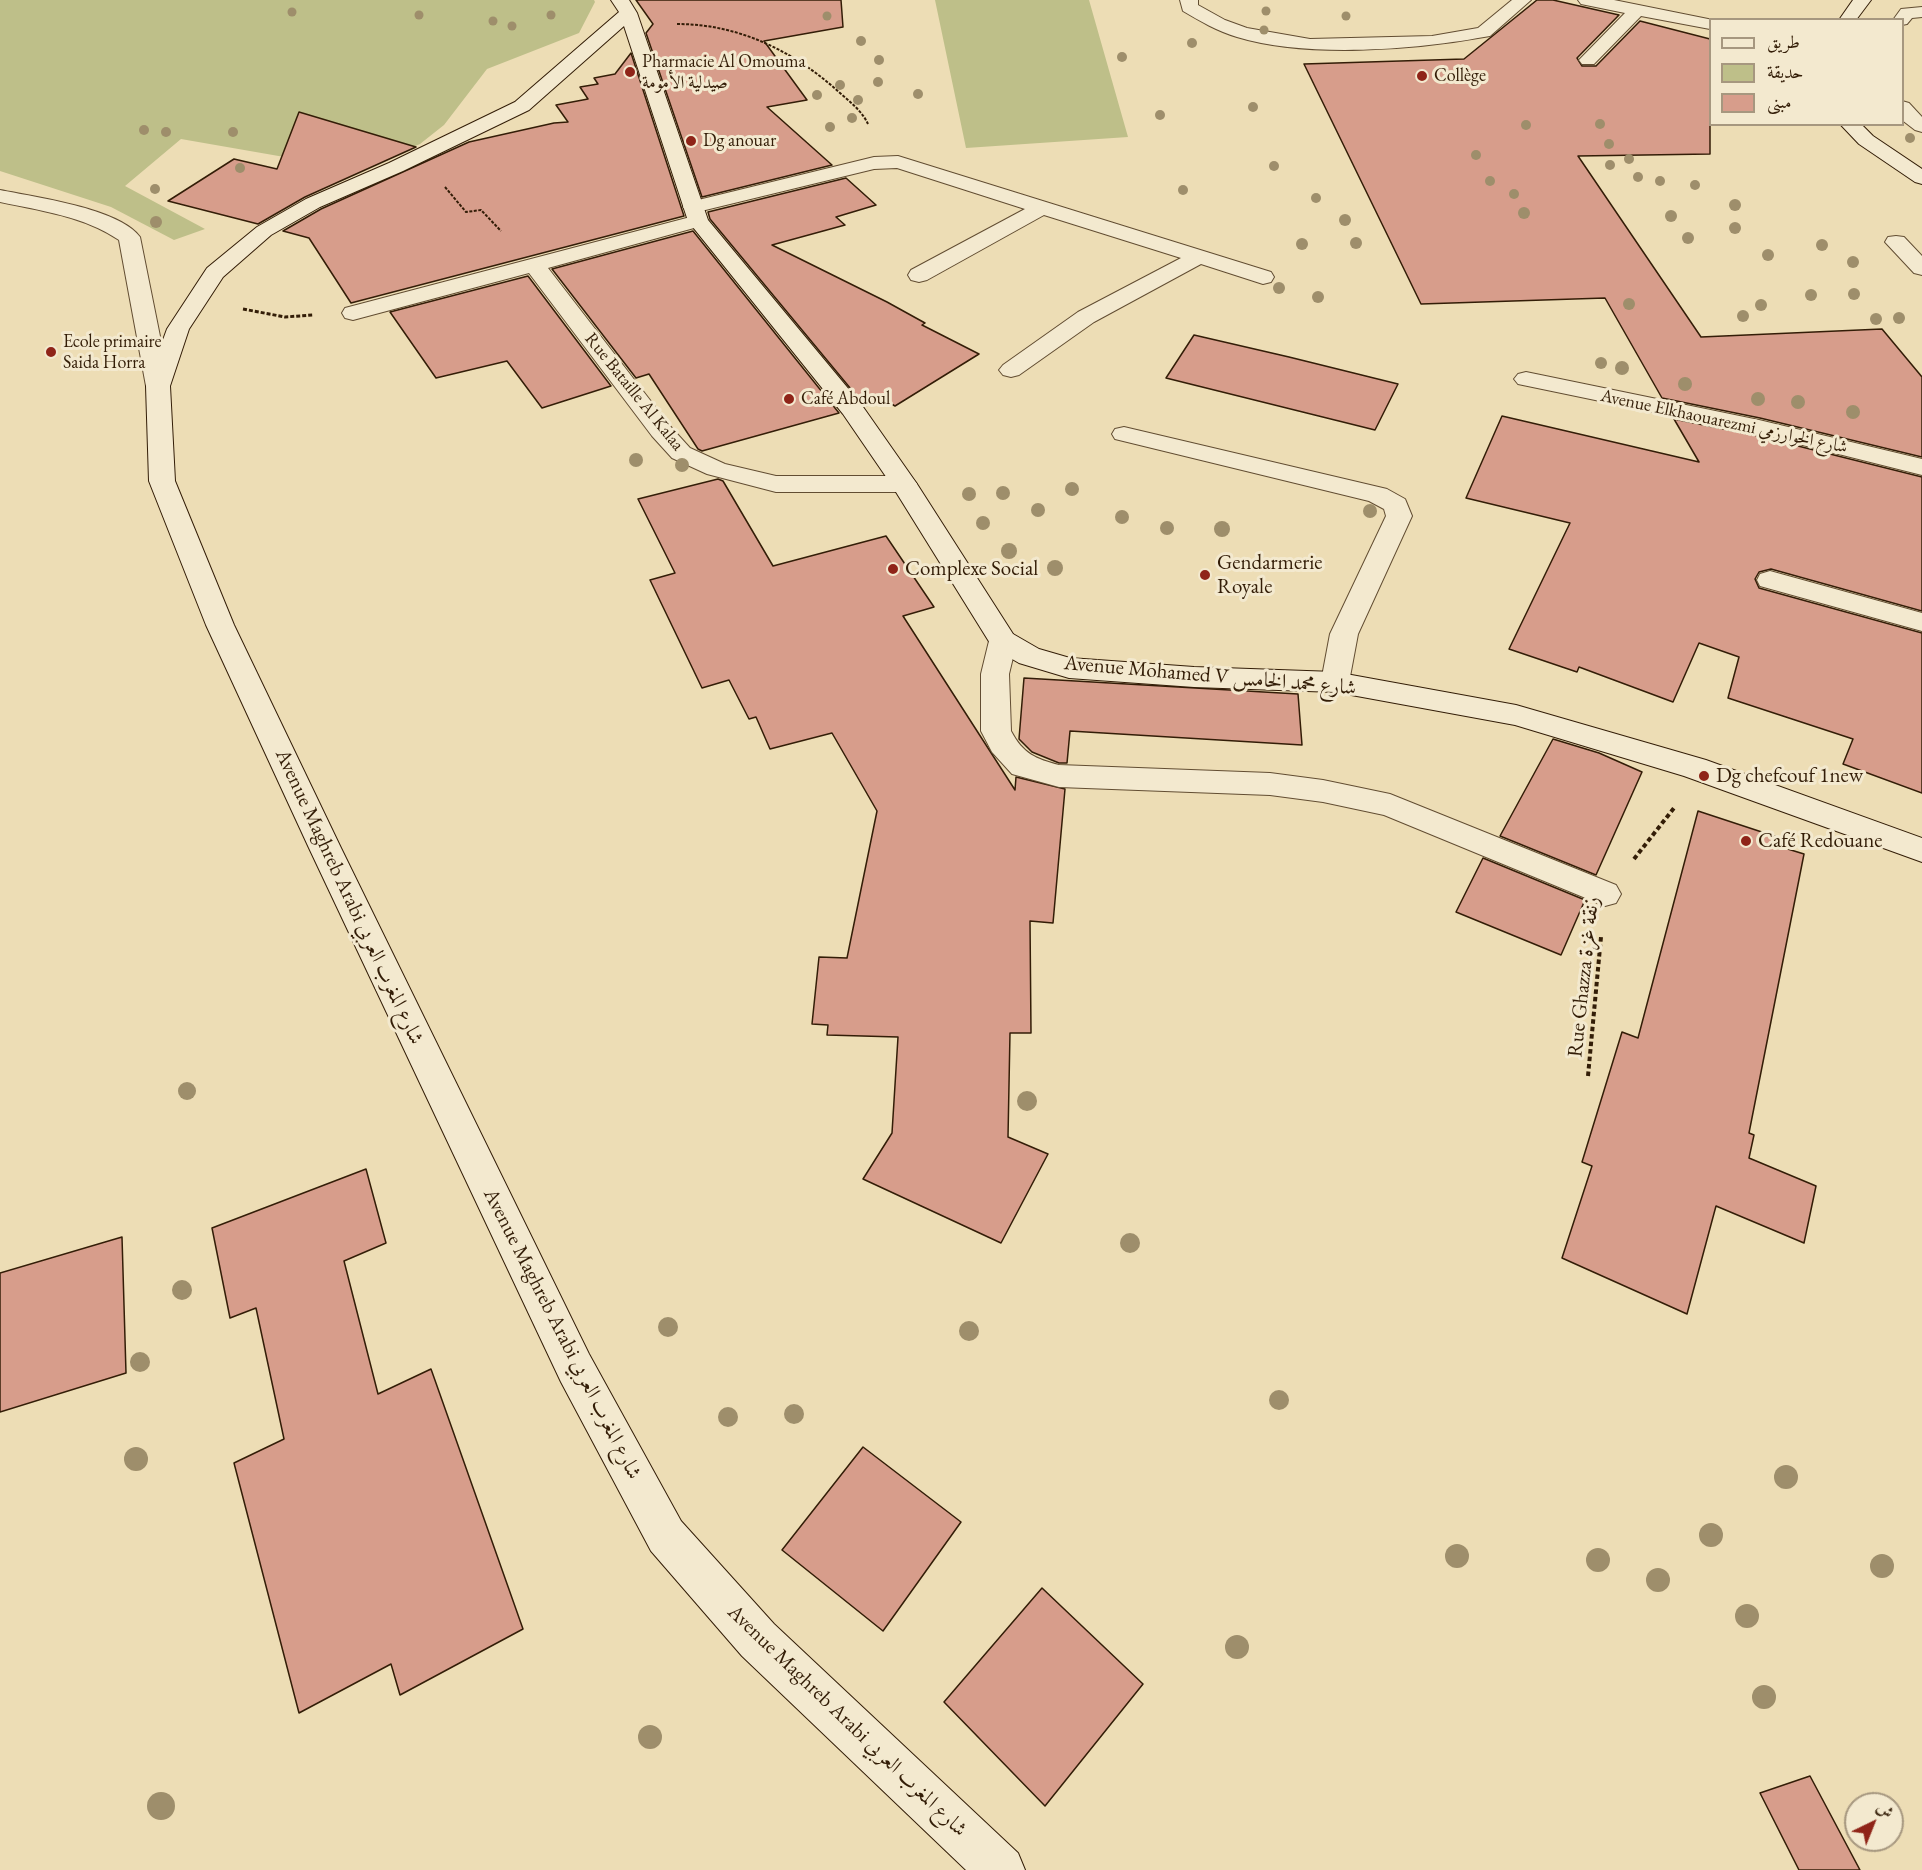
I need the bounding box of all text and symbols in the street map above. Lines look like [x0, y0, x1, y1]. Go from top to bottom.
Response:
legend [1709, 18, 1904, 126]
text: طريق [1767, 30, 1800, 53]
place label: Pharmacie Al Omouma صيدلية الأمومة [642, 51, 806, 94]
text: حديقة [1767, 60, 1803, 83]
marker: Pharmacie Al Omouma صيدلية الأمومة [623, 65, 637, 79]
place label: Collège [1434, 65, 1486, 87]
marker: Collège [1415, 69, 1429, 83]
text: مبنى [1767, 90, 1792, 113]
place label: Dg anouar [703, 130, 776, 152]
marker: Dg anouar [684, 134, 698, 148]
street label: Rue Bataille Al Kalaa [580, 329, 688, 455]
place label: Ecole primaire Saida Horra [63, 331, 162, 374]
marker: Ecole primaire Saida Horra [44, 345, 58, 359]
street label: Avenue Elkhaouarezmi شارع الخوارزمي [1598, 385, 1850, 459]
place label: Café Abdoul [801, 388, 890, 410]
marker: Café Abdoul [782, 392, 796, 406]
place label: Gendarmerie Royale [1217, 550, 1322, 600]
place label: Complexe Social [905, 556, 1038, 582]
marker: Complexe Social [886, 562, 900, 576]
marker: Gendarmerie Royale [1198, 568, 1212, 582]
street label: Avenue Mohamed V شارع محمد الخامس [1063, 651, 1357, 701]
street label: Avenue Maghreb Arabi شارع المغرب العربي [269, 745, 429, 1049]
place label: Dg chefcouf 1new [1716, 763, 1863, 789]
marker: Dg chefcouf 1new [1697, 769, 1711, 783]
place label: Café Redouane [1758, 828, 1883, 854]
marker: Café Redouane [1739, 834, 1753, 848]
street label: Rue Ghazza زنقة غزة [1563, 896, 1605, 1058]
street label: Avenue Maghreb Arabi شارع المغرب العربي [477, 1184, 647, 1484]
street label: Avenue Maghreb Arabi شارع المغرب العربي [722, 1600, 972, 1842]
north arrow [1844, 1792, 1904, 1852]
text: ش [1872, 1797, 1898, 1823]

